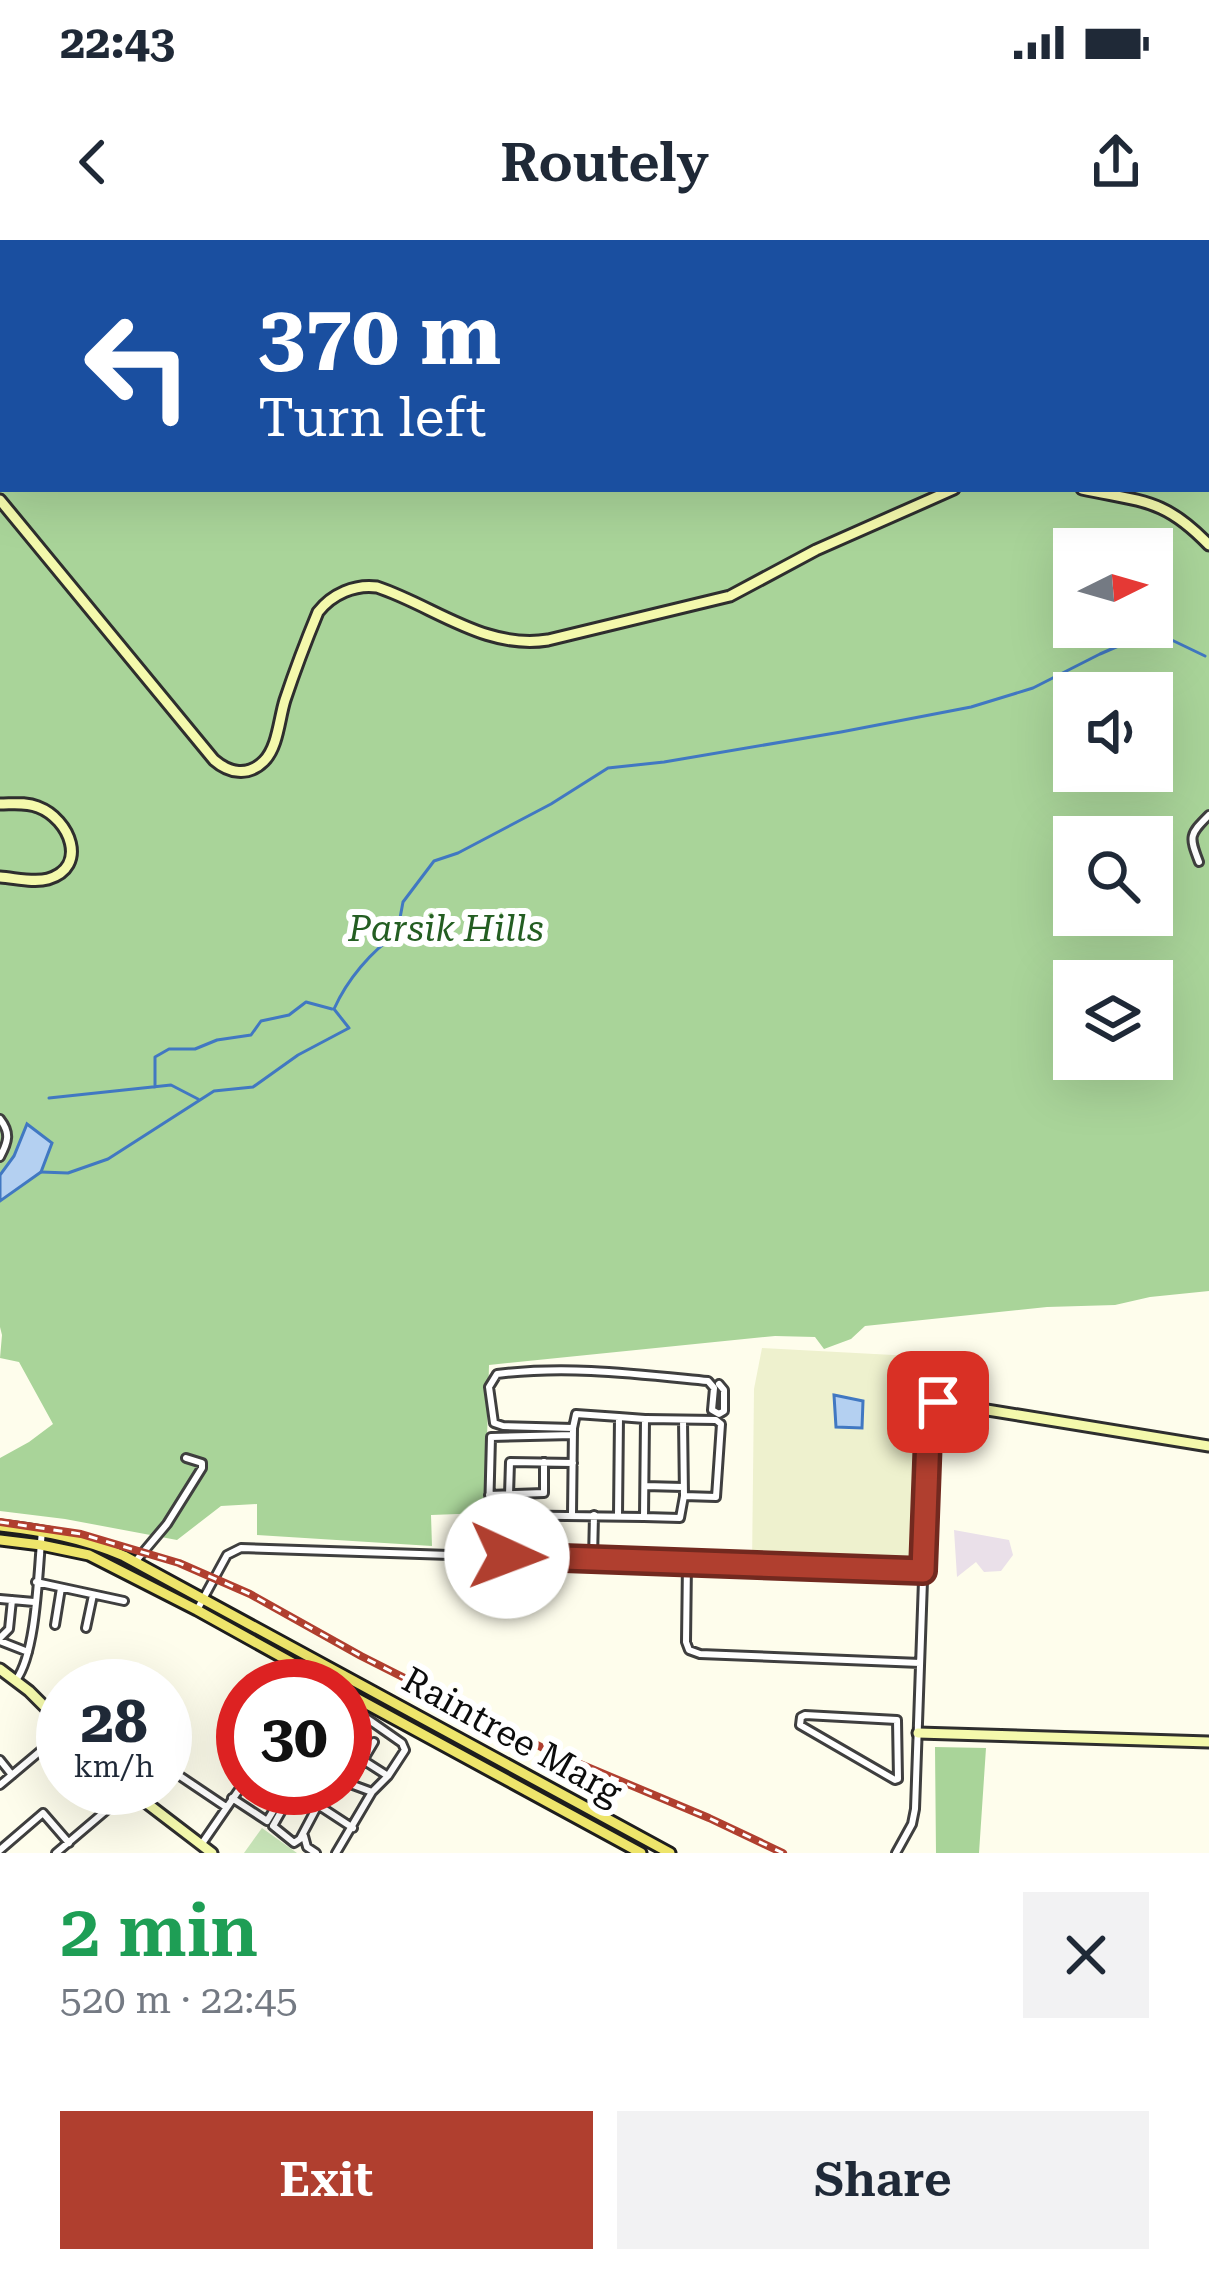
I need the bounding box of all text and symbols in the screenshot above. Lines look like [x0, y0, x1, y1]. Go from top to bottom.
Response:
text: 22:43 [60, 16, 175, 69]
icon: back [60, 129, 126, 195]
icon: share [1083, 129, 1149, 195]
text: Routely [500, 131, 709, 194]
text: 370 m [258, 286, 501, 384]
icon: left [60, 288, 216, 444]
text: Turn left [258, 386, 486, 449]
north arrow [1053, 528, 1173, 648]
map controls [1053, 528, 1173, 1080]
button: sound [1053, 672, 1173, 792]
button: search [1053, 816, 1173, 936]
park label: Parsik Hills [347, 908, 544, 950]
button: layers [1053, 960, 1173, 1080]
pin [887, 1351, 989, 1453]
icon: arrive [905, 1369, 971, 1435]
position arrow [444, 1493, 570, 1619]
speed limit sign: 30 [216, 1659, 372, 1815]
street label: Raintree Marg [395, 1659, 629, 1814]
text: 28 [80, 1686, 148, 1757]
text: km/h [74, 1749, 154, 1784]
text: 2 min [60, 1889, 258, 1974]
button: close [1023, 1892, 1149, 2018]
text: 520 m · 22:45 [60, 1977, 298, 2023]
button: Exit [60, 2111, 593, 2249]
button: Share [617, 2111, 1149, 2249]

